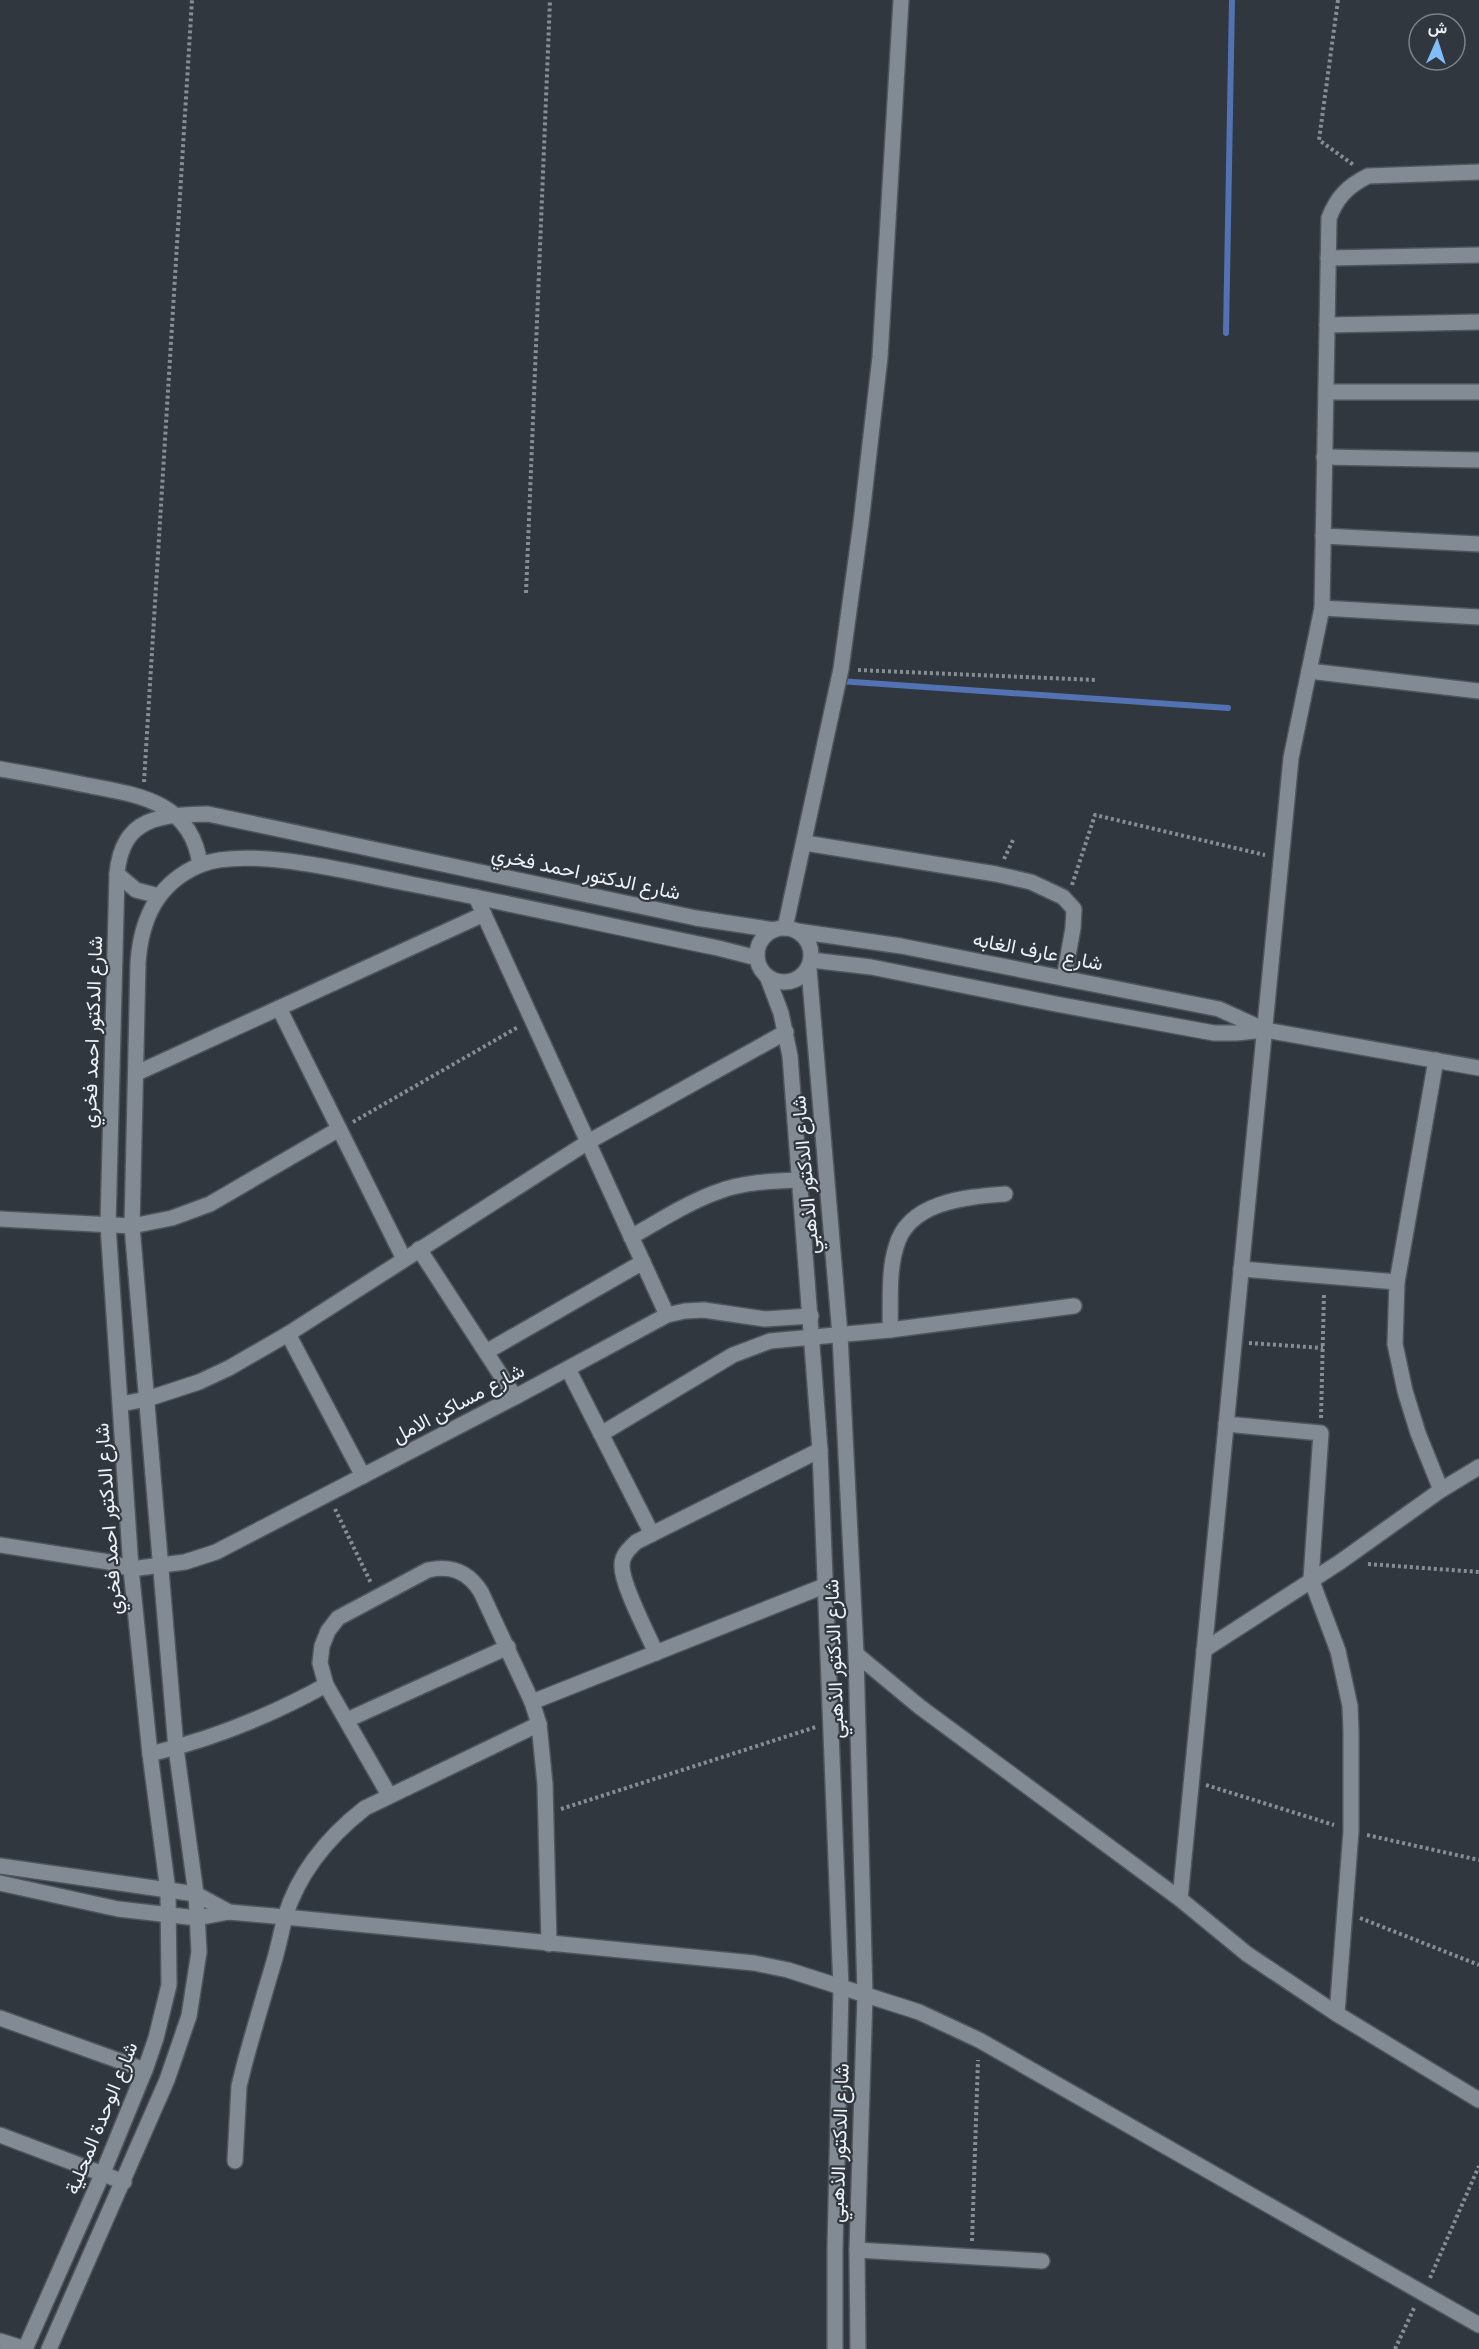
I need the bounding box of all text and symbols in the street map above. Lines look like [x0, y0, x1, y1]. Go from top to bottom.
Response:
north arrow [1407, 12, 1467, 72]
text: ش [1428, 18, 1448, 38]
street label: شارع الدكتور احمد فخري [488, 841, 683, 910]
street label: شارع عارف الغابه [971, 927, 1105, 977]
street label: شارع الدكتور احمد فخري [77, 935, 112, 1129]
street label: شارع الدكتور الذهبي [786, 1094, 829, 1255]
street label: شارع مساكن الامل [388, 1358, 529, 1450]
street label: شارع الدكتور احمد فخري [89, 1422, 132, 1616]
street label: شارع الدكتور الذهبي [819, 1579, 854, 1739]
street label: شارع الوحدة المحلية [59, 2038, 144, 2198]
street label: شارع الدكتور الذهبي [824, 2063, 859, 2223]

